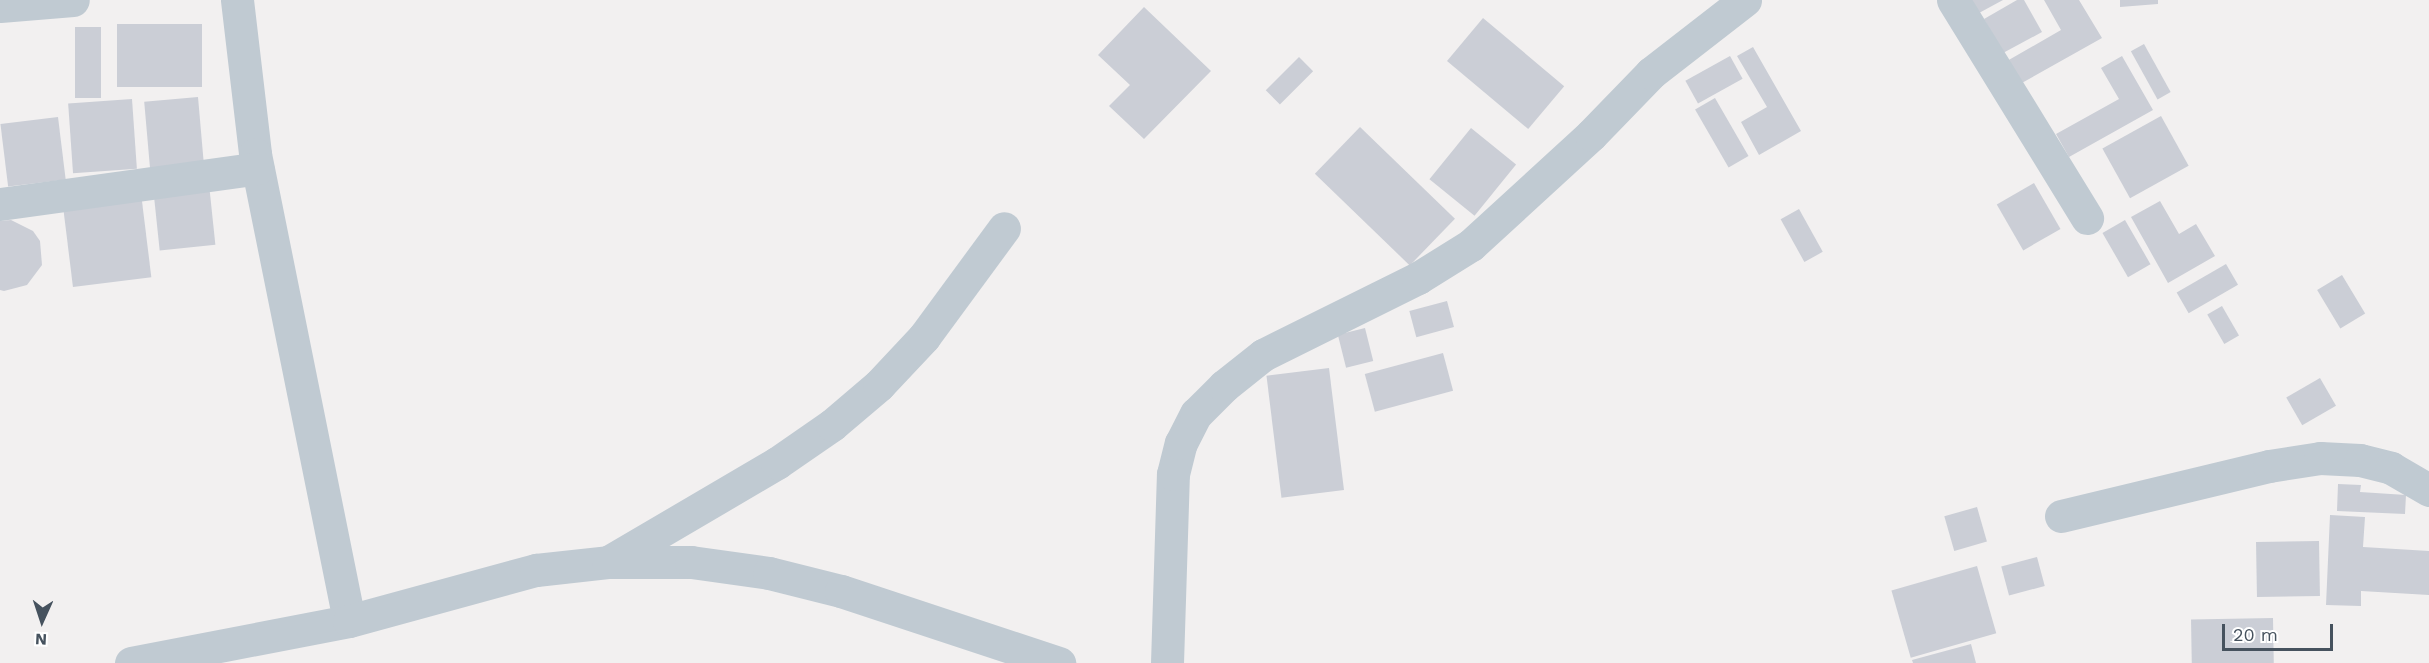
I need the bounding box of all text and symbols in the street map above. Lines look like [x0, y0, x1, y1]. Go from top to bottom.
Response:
north arrow [12, 591, 72, 651]
scale bar [2225, 612, 2336, 650]
text: 20 m [2233, 624, 2278, 645]
text: N [35, 630, 47, 649]

